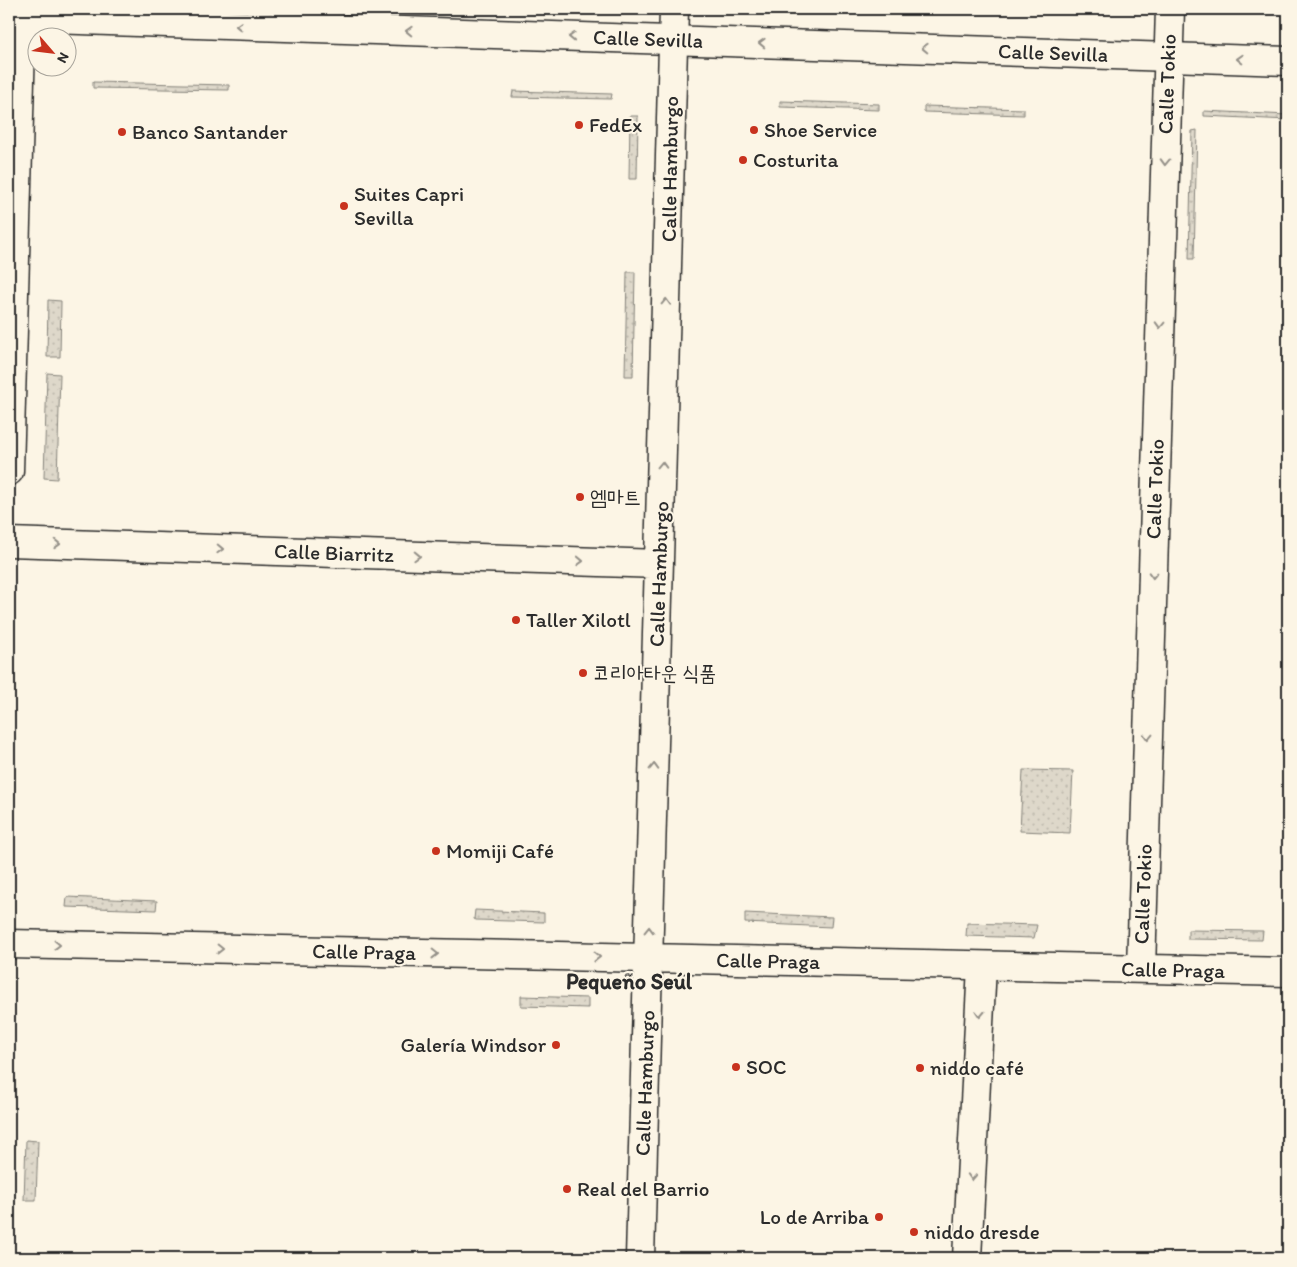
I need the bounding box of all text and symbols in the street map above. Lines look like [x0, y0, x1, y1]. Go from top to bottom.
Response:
one-way arrow [235, 20, 243, 31]
street label: Calle Sevilla [592, 24, 704, 53]
one-way arrow [405, 26, 413, 37]
north arrow [28, 28, 78, 78]
one-way arrow [568, 31, 576, 42]
street label: Calle Tokio [1152, 33, 1181, 135]
one-way arrow [758, 38, 766, 48]
street label: Calle Sevilla [997, 38, 1109, 67]
one-way arrow [920, 43, 928, 54]
text: N [53, 50, 73, 66]
one-way arrow [1235, 54, 1243, 65]
street label: Calle Hamburgo [656, 96, 683, 242]
place label: FedEx [589, 112, 642, 137]
place label: Shoe Service [764, 117, 877, 142]
place label: Banco Santander [132, 119, 288, 144]
marker: FedEx [573, 119, 585, 131]
marker: Shoe Service [748, 124, 760, 136]
marker: Banco Santander [116, 126, 128, 138]
place label: Costurita [753, 147, 838, 172]
marker: Costurita [737, 154, 749, 166]
one-way arrow [1160, 159, 1170, 167]
place label: Suites Capri Sevilla [354, 181, 464, 230]
marker: Suites Capri Sevilla [338, 200, 350, 212]
one-way arrow [661, 298, 671, 306]
one-way arrow [1155, 322, 1165, 329]
street label: Calle Tokio [1140, 438, 1169, 540]
one-way arrow [657, 461, 667, 468]
place label: 엠마트 [590, 484, 641, 509]
marker: 엠마트 [574, 491, 586, 503]
street label: Calle Hamburgo [643, 501, 674, 647]
street label: Calle Biarritz [274, 538, 395, 567]
one-way arrow [54, 539, 62, 549]
one-way arrow [216, 544, 224, 555]
one-way arrow [414, 550, 422, 561]
one-way arrow [576, 556, 584, 566]
one-way arrow [1147, 571, 1158, 579]
place label: Taller Xilotl [526, 607, 631, 632]
marker: Taller Xilotl [510, 614, 522, 626]
place label: 코리아타운 식품 [593, 660, 716, 685]
marker: 코리아타운 식품 [577, 667, 589, 679]
one-way arrow [1143, 734, 1153, 741]
one-way arrow [648, 763, 659, 771]
place label: Momiji Café [446, 838, 554, 863]
street label: Calle Tokio [1128, 843, 1157, 945]
marker: Momiji Café [430, 845, 442, 857]
one-way arrow [644, 925, 654, 933]
street label: Calle Praga [312, 938, 416, 965]
one-way arrow [54, 940, 62, 950]
one-way arrow [216, 944, 224, 954]
street label: Calle Praga [716, 947, 820, 974]
one-way arrow [432, 949, 439, 959]
one-way arrow [594, 952, 602, 963]
street label: Calle Praga [1121, 956, 1225, 983]
district label: Pequeño Seúl [566, 968, 693, 995]
street label: Calle Hamburgo [629, 1010, 660, 1156]
one-way arrow [974, 1011, 985, 1019]
place label: Galería Windsor [401, 1032, 547, 1057]
marker: Galería Windsor [550, 1039, 562, 1051]
place label: SOC [746, 1054, 787, 1079]
place label: niddo café [930, 1055, 1024, 1080]
marker: SOC [730, 1061, 742, 1073]
marker: niddo café [914, 1062, 926, 1074]
one-way arrow [966, 1173, 977, 1181]
place label: Real del Barrio [577, 1176, 709, 1201]
marker: Real del Barrio [561, 1183, 573, 1195]
place label: Lo de Arriba [760, 1204, 869, 1229]
marker: Lo de Arriba [873, 1211, 885, 1223]
place label: niddo dresde [924, 1219, 1040, 1244]
marker: niddo dresde [908, 1226, 920, 1238]

